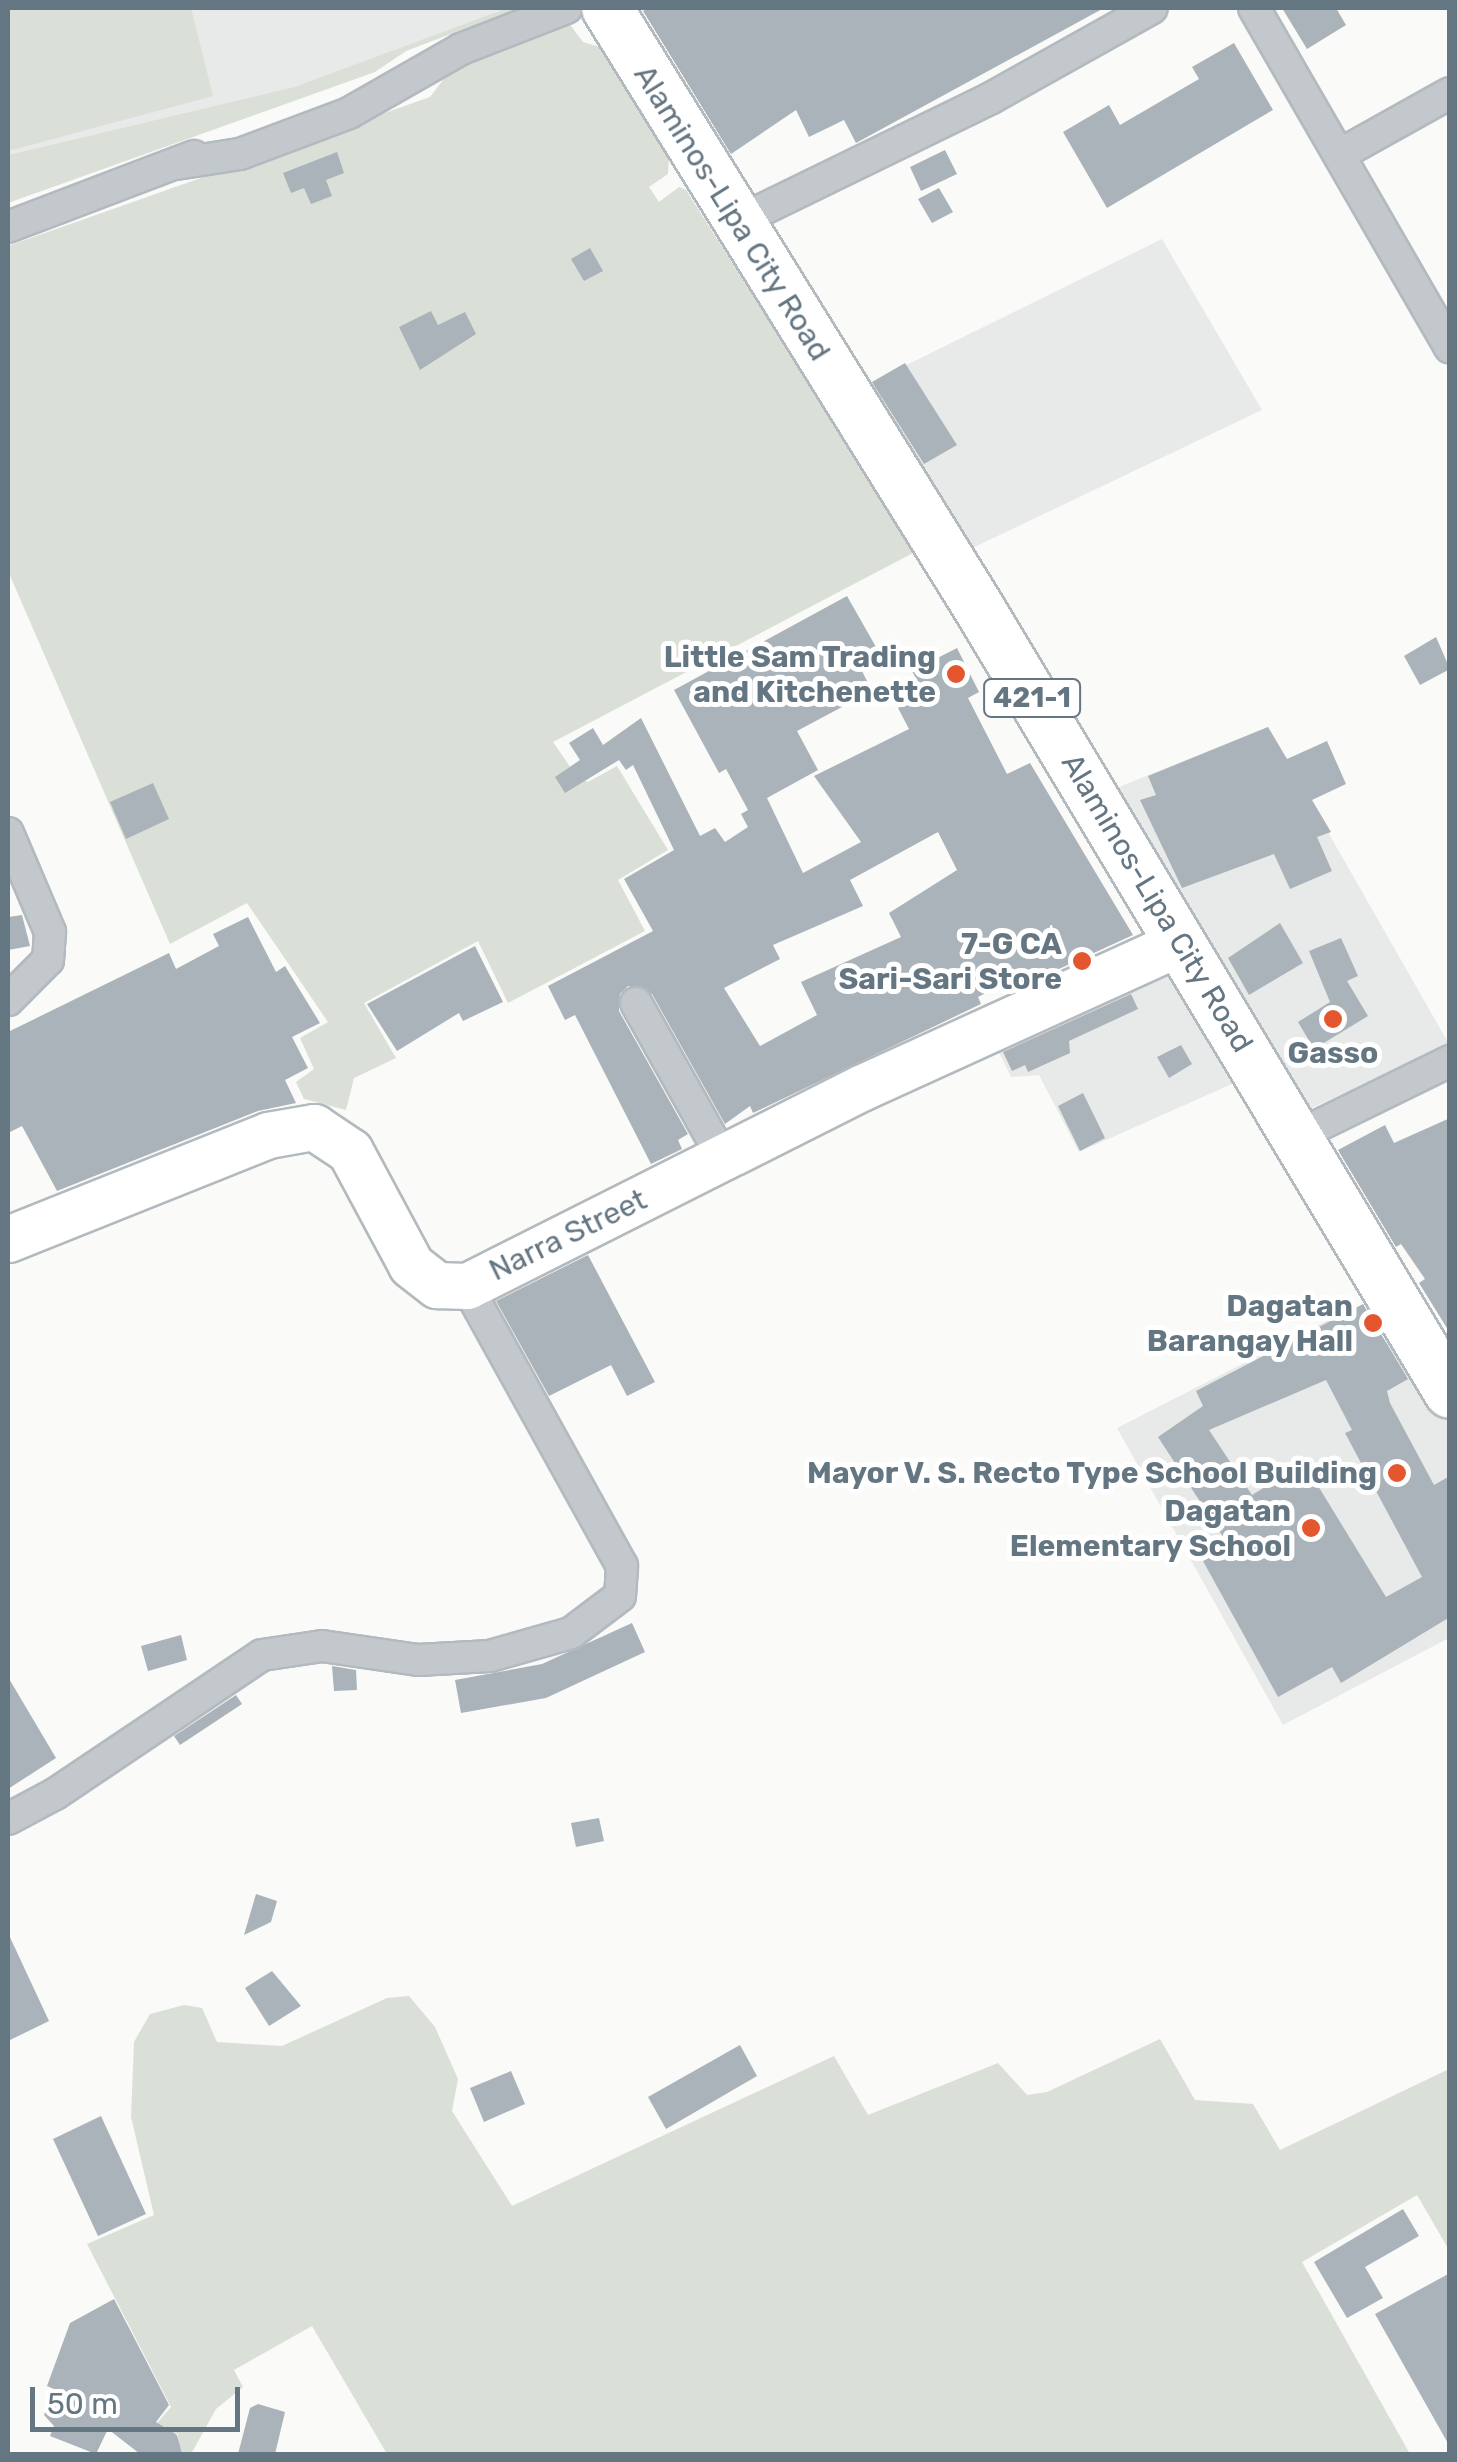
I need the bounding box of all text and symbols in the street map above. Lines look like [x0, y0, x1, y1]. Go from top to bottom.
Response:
street label: Alaminos-Lipa City Road [626, 58, 838, 368]
place label: Little Sam Trading and Kitchenette [663, 639, 936, 710]
marker: Little Sam Trading and Kitchenette [945, 663, 967, 685]
road number: 421-1 [982, 675, 1082, 721]
street label: Alaminos-Lipa City Road [1053, 747, 1261, 1059]
place label: 7-G CA Sari-Sari Store [838, 926, 1062, 996]
marker: 7-G CA Sari-Sari Store [1071, 950, 1093, 972]
marker: Gasso [1322, 1008, 1344, 1030]
place label: Gasso [1288, 1035, 1378, 1071]
street label: Narra Street [483, 1181, 653, 1289]
place label: Dagatan Barangay Hall [1146, 1288, 1353, 1358]
marker: Dagatan Barangay Hall [1362, 1312, 1384, 1334]
place label: Mayor V. S. Recto Type School Building [805, 1455, 1377, 1491]
marker: Mayor V. S. Recto Type School Building [1386, 1462, 1408, 1484]
place label: Dagatan Elementary School [1009, 1493, 1291, 1564]
marker: Dagatan Elementary School [1300, 1517, 1322, 1539]
scale bar [35, 2367, 245, 2429]
text: 50 m [47, 2386, 118, 2422]

